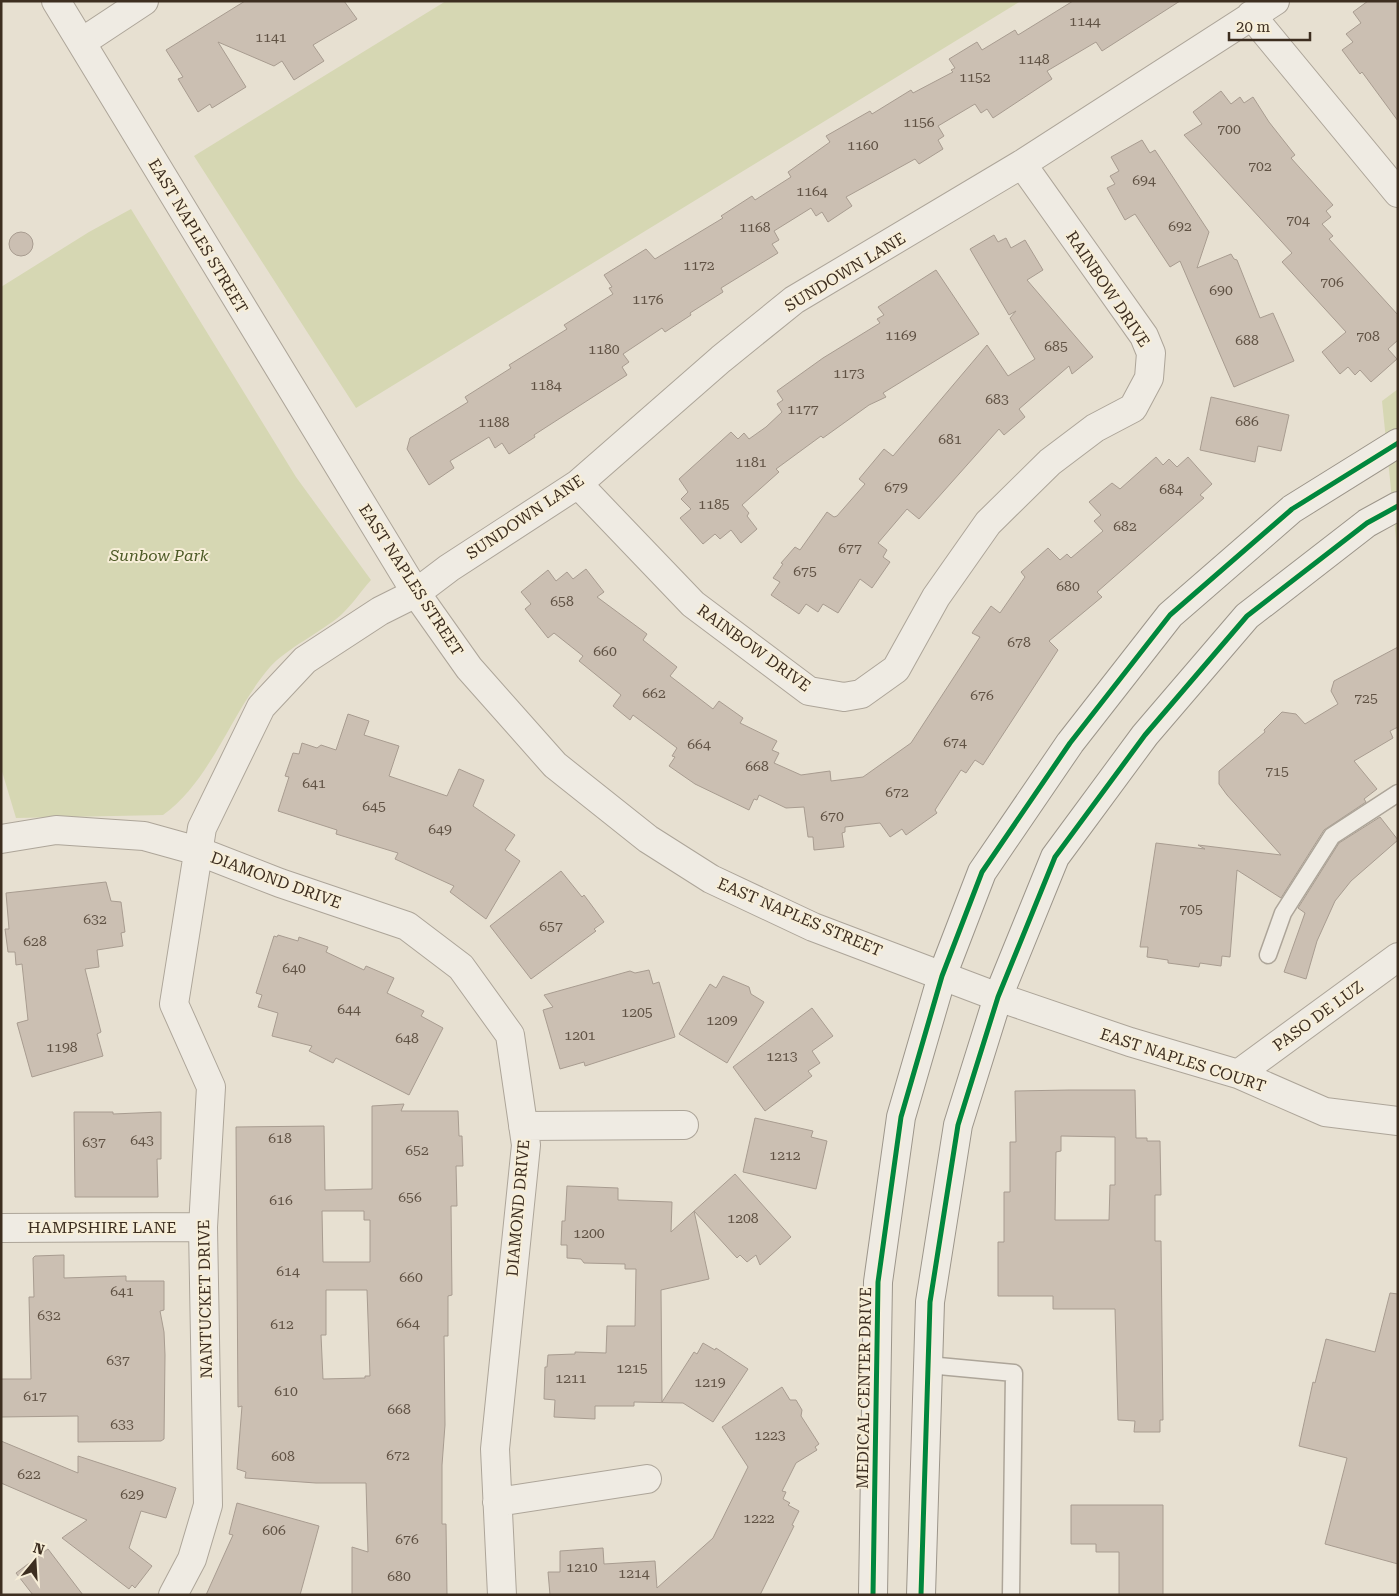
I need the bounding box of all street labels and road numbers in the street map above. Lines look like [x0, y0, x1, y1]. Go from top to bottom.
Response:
street label: EAST NAPLES STREET [144, 155, 252, 317]
street label: RAINBOW DRIVE [1062, 227, 1154, 351]
street label: SUNDOWN LANE [781, 228, 909, 316]
street label: SUNDOWN LANE [463, 471, 587, 563]
street label: EAST NAPLES STREET [355, 501, 467, 660]
street label: RAINBOW DRIVE [694, 600, 814, 696]
street label: DIAMOND DRIVE [208, 848, 344, 912]
street label: EAST NAPLES STREET [715, 874, 885, 960]
street label: PASO DE LUZ [1269, 977, 1367, 1055]
street label: EAST NAPLES COURT [1098, 1024, 1268, 1096]
street label: DIAMOND DRIVE [503, 1139, 533, 1277]
street label: HAMPSHIRE LANE [27, 1218, 177, 1237]
street label: NANTUCKET DRIVE [194, 1219, 216, 1379]
street label: MEDICAL CENTER DRIVE [853, 1287, 875, 1489]

